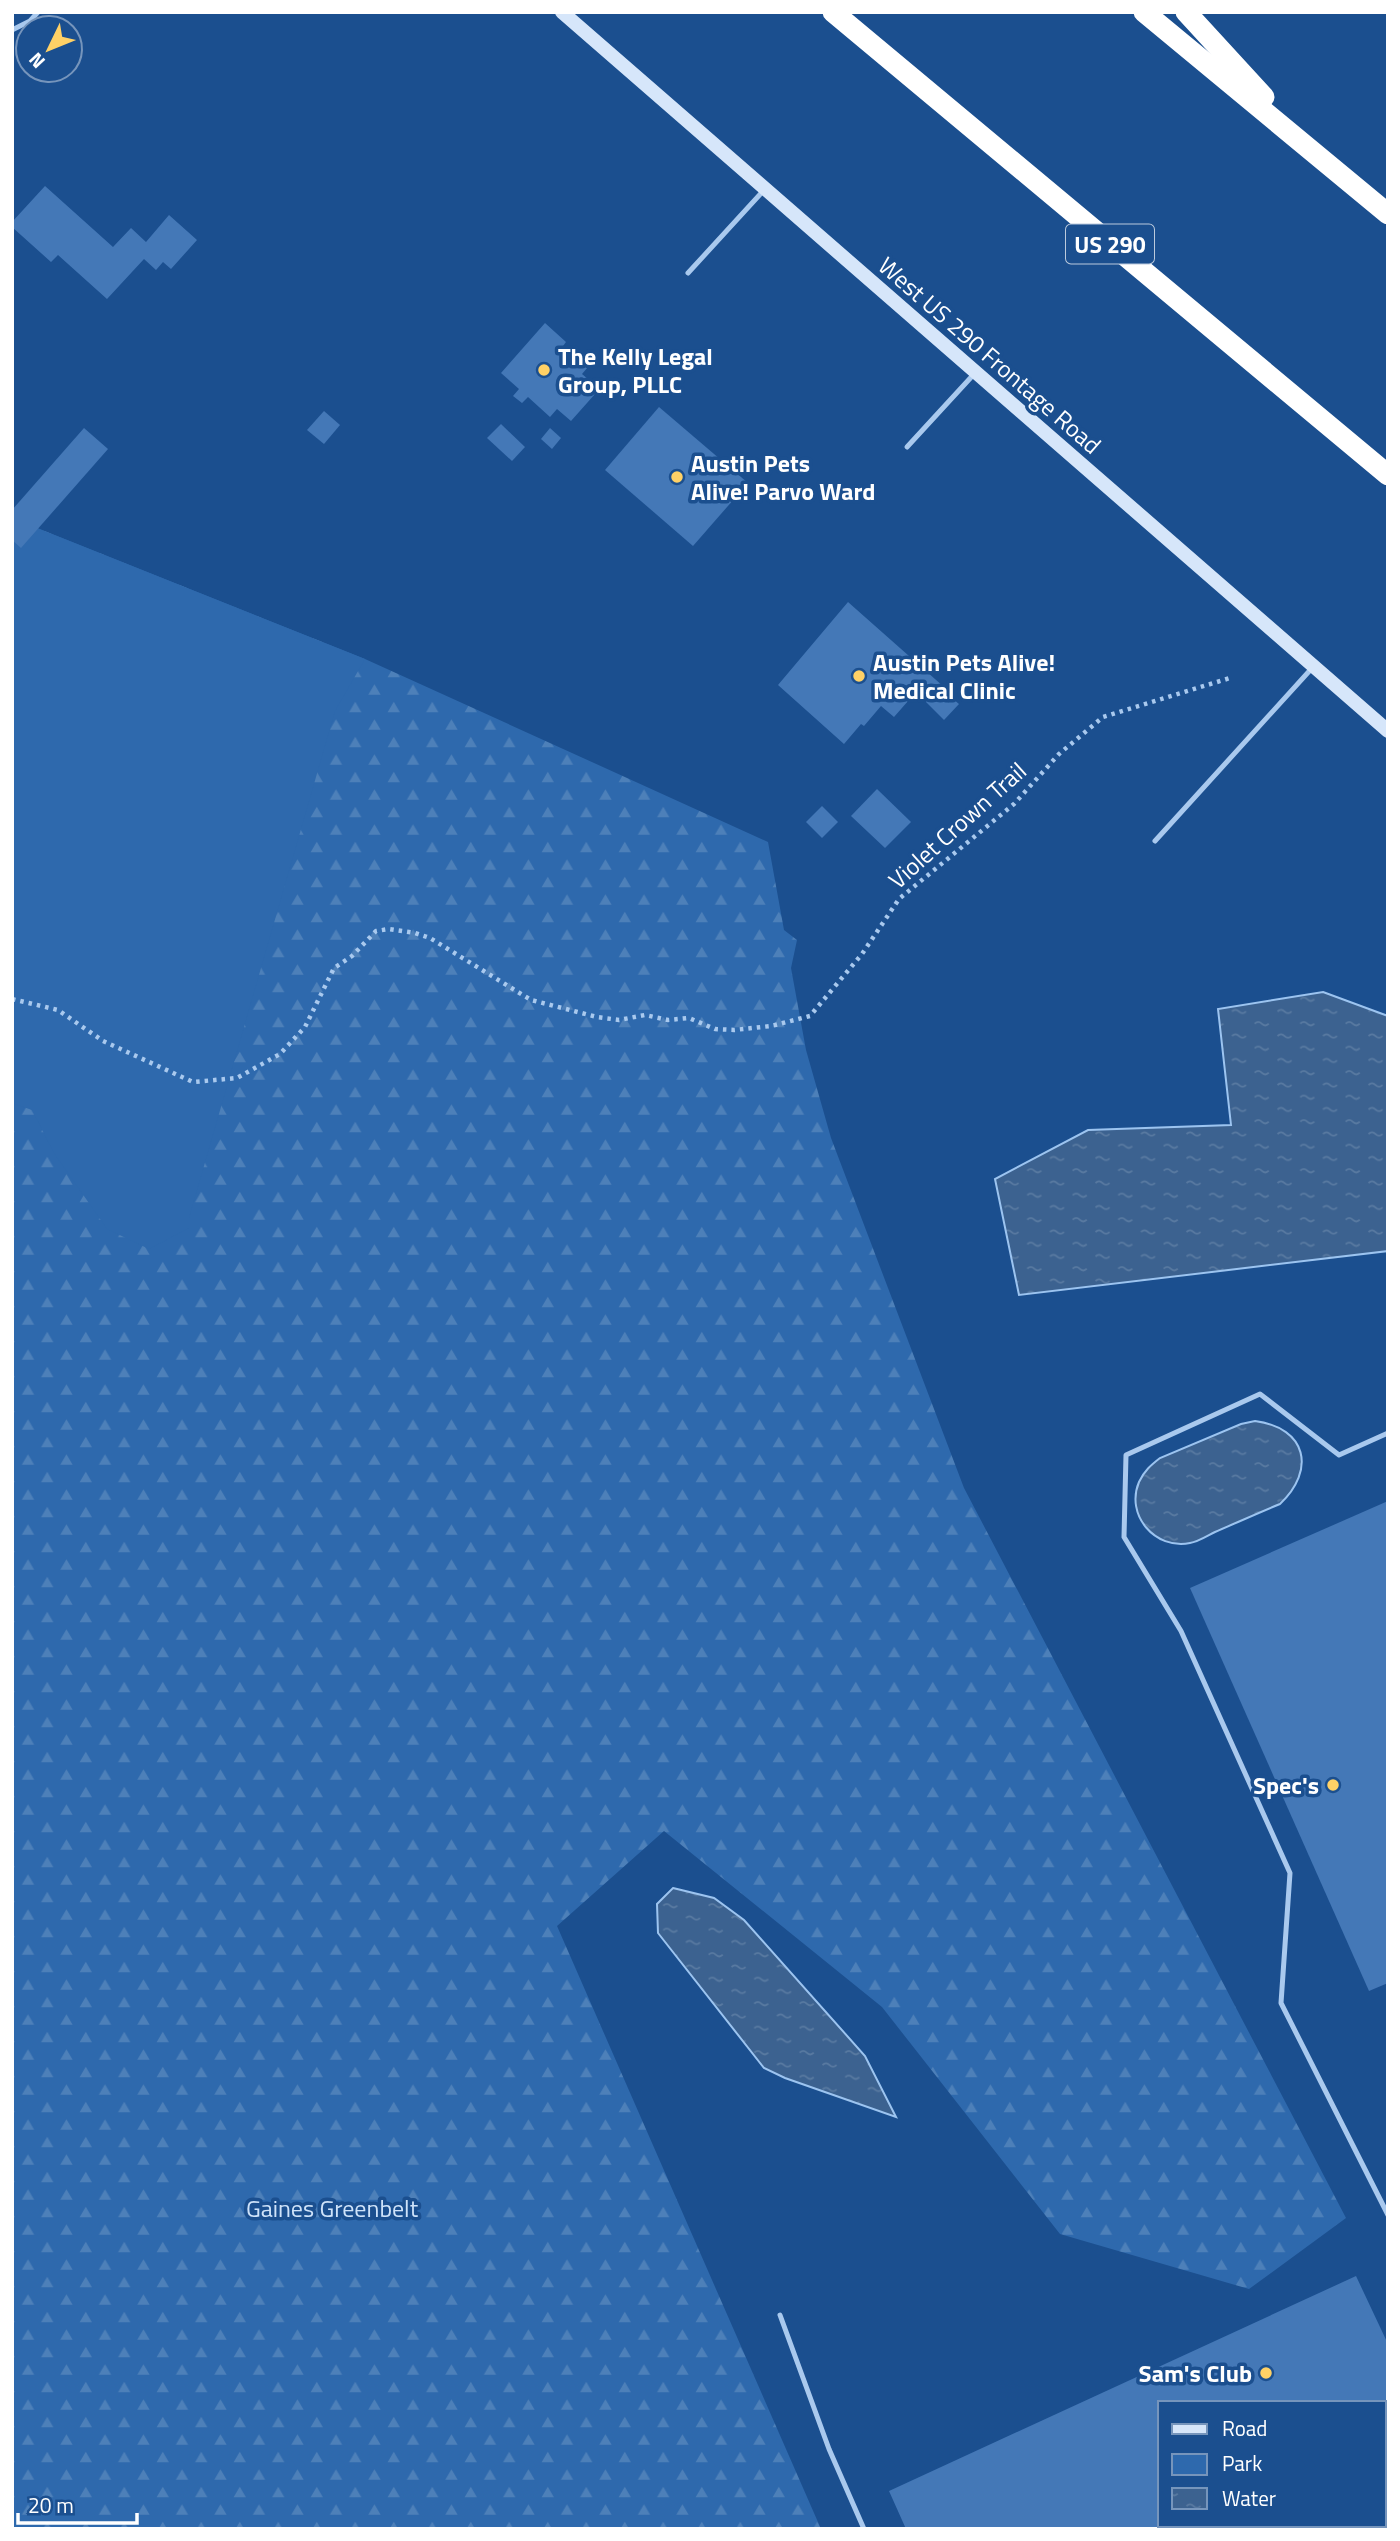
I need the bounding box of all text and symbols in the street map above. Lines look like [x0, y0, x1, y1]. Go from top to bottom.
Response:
north arrow [14, 14, 84, 84]
text: N [21, 46, 51, 76]
road number: US 290 [1066, 224, 1154, 264]
street label: West US 290 Frontage Road [871, 248, 1109, 462]
place label: The Kelly Legal Group, PLLC [558, 338, 713, 402]
marker: The Kelly Legal Group, PLLC [536, 362, 552, 378]
place label: Austin Pets Alive! Parvo Ward [691, 445, 876, 509]
marker: Austin Pets Alive! Parvo Ward [669, 469, 685, 485]
place label: Austin Pets Alive! Medical Clinic [873, 644, 1055, 708]
marker: Austin Pets Alive! Medical Clinic [851, 668, 867, 684]
street label: Violet Crown Trail [880, 753, 1034, 897]
place label: Spec's [1253, 1767, 1319, 1803]
marker: Spec's [1325, 1777, 1341, 1793]
park label: Gaines Greenbelt [246, 2190, 419, 2226]
place label: Sam's Club [1139, 2355, 1252, 2391]
marker: Sam's Club [1258, 2365, 1274, 2381]
legend [1158, 2401, 1386, 2527]
text: Road [1222, 2412, 1267, 2444]
text: Park [1222, 2447, 1262, 2479]
scale bar [18, 2482, 136, 2526]
text: Water [1222, 2482, 1276, 2514]
text: 20 m [28, 2489, 74, 2521]

